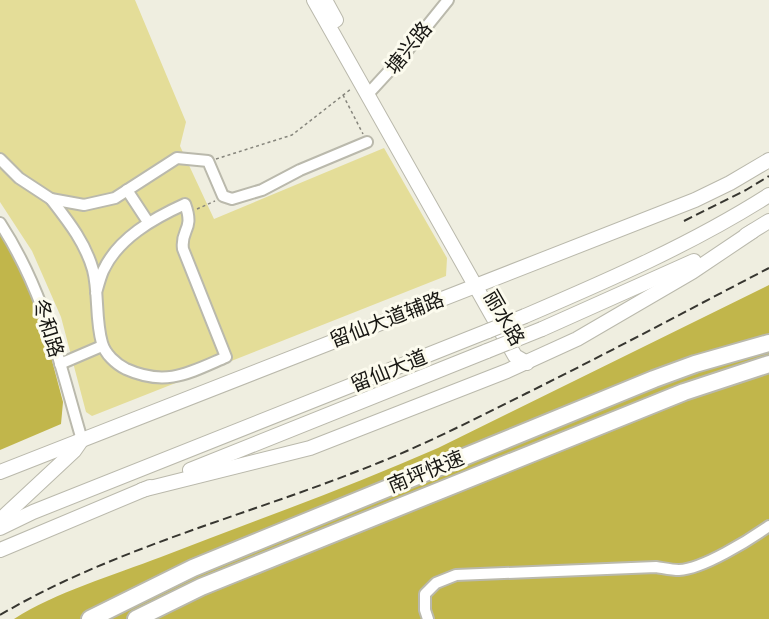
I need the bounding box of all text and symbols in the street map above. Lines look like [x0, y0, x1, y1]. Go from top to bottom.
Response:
street label: 塘兴路 [381, 17, 437, 79]
street label: 丽水路 [479, 286, 529, 350]
street label: 留仙大道辅路 [327, 288, 447, 352]
street label: 冬和路 [28, 296, 68, 360]
street label: 留仙大道 [348, 345, 430, 397]
street label: 南坪快速 [385, 446, 467, 498]

